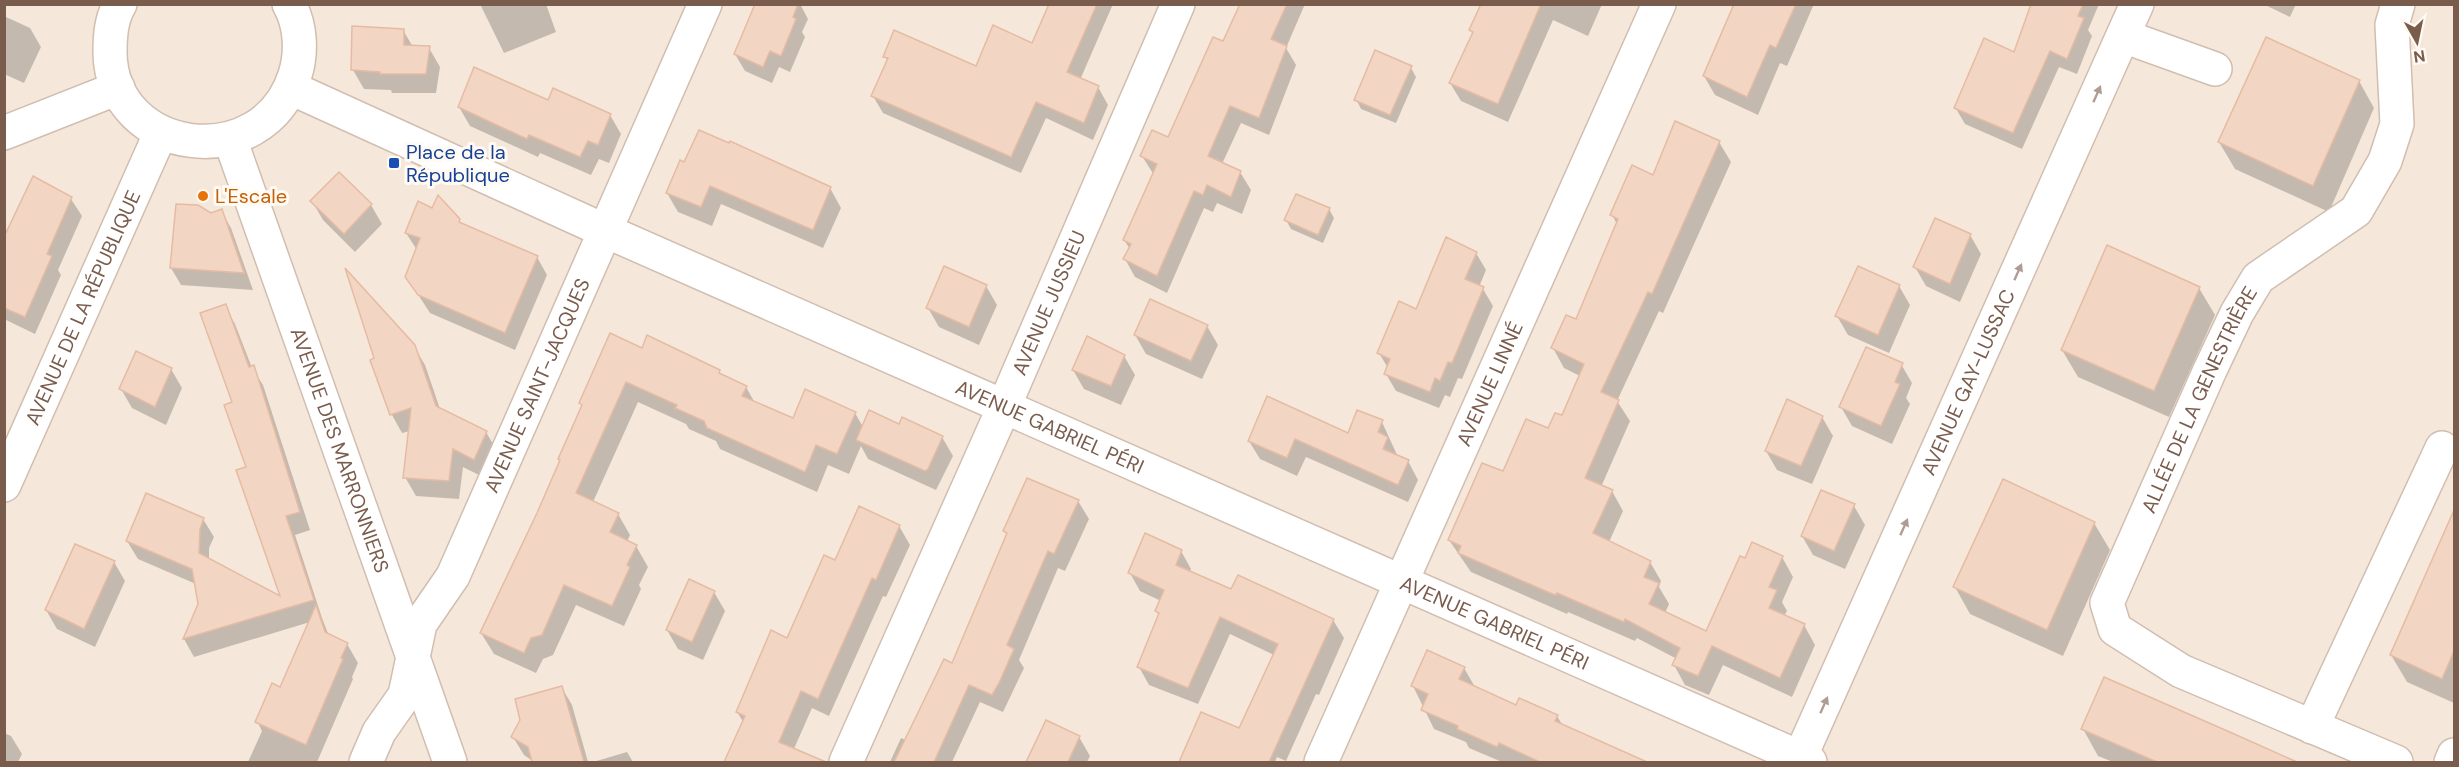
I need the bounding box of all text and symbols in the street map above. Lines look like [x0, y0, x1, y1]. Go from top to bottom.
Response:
north arrow [2387, 12, 2447, 72]
text: N [2412, 45, 2427, 68]
one-way arrow [2093, 85, 2103, 103]
place label: Place de la République [406, 139, 510, 188]
marker: Place de la République [387, 156, 401, 170]
place label: L'Escale [215, 183, 287, 209]
street label: AVENUE DE LA RÉPUBLIQUE [19, 186, 146, 429]
marker: L'Escale [196, 189, 210, 203]
street label: AVENUE JUSSIEU [1006, 226, 1092, 379]
one-way arrow [2013, 263, 2023, 281]
street label: AVENUE SAINT-JACQUES [478, 274, 596, 497]
street label: ALLÉE DE LA GENESTRIÈRE [2135, 282, 2263, 517]
street label: AVENUE GAY-LUSSAC [1915, 285, 2021, 479]
street label: AVENUE LINNÉ [1450, 317, 1529, 450]
street label: AVENUE DES MARRONNIERS [285, 324, 395, 576]
street label: AVENUE GABRIEL PÉRI [951, 374, 1148, 480]
one-way arrow [1899, 518, 1908, 535]
street label: AVENUE GABRIEL PÉRI [1396, 570, 1593, 676]
one-way arrow [1819, 695, 1829, 713]

